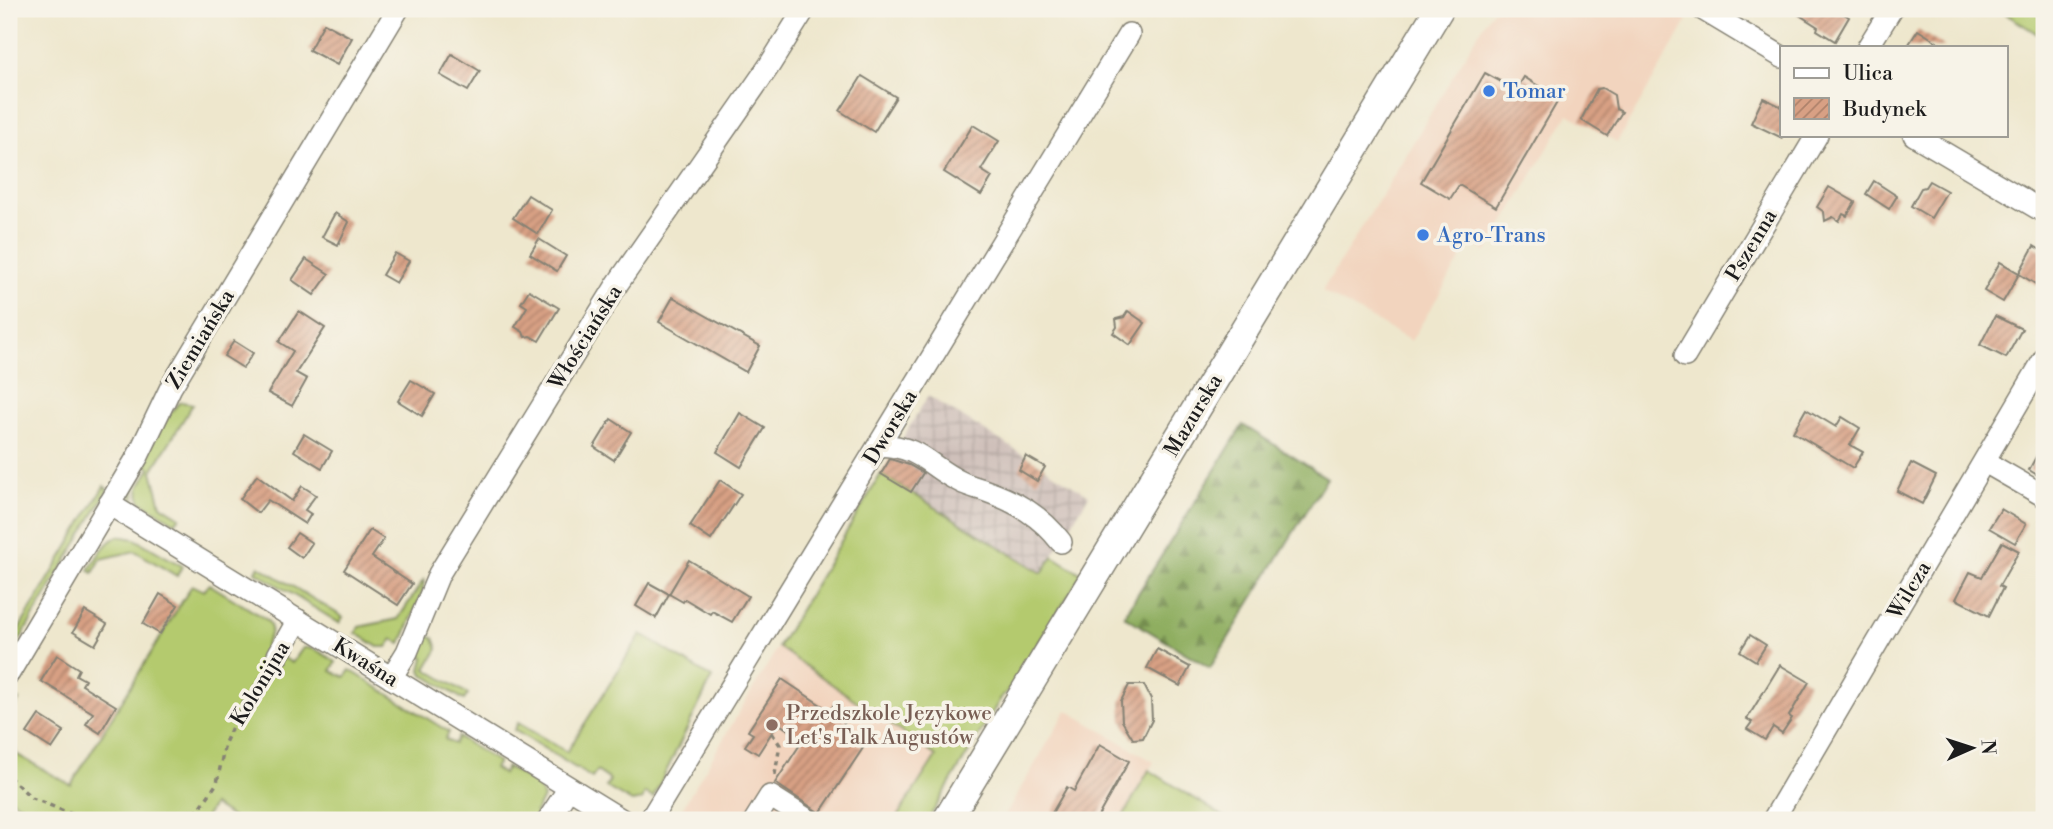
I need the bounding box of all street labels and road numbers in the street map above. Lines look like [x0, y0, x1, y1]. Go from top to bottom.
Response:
street label: Pszenna [1720, 205, 1784, 286]
street label: Włościańska [543, 280, 628, 395]
street label: Ziemiańska [161, 285, 241, 394]
street label: Mazurska [1159, 369, 1229, 462]
street label: Dworska [858, 385, 924, 470]
street label: Wilcza [1882, 557, 1937, 625]
street label: Kwaśna [328, 633, 403, 693]
street label: Kolonijna [225, 636, 296, 731]

